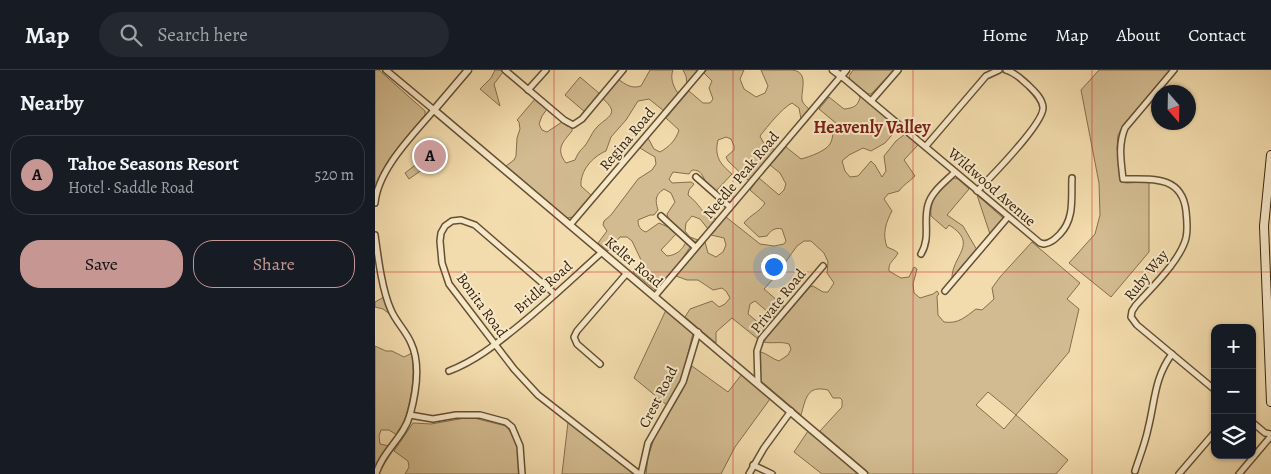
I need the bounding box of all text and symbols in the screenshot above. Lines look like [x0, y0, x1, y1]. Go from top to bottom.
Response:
search box [99, 12, 449, 57]
text: Map [25, 19, 69, 51]
icon: search [117, 21, 145, 49]
text: Search here [157, 22, 248, 48]
text: Home [982, 23, 1027, 47]
text: Map [1055, 23, 1088, 47]
text: About [1116, 23, 1160, 47]
text: Contact [1188, 23, 1246, 47]
north arrow [1151, 85, 1196, 130]
text: Nearby [20, 89, 83, 117]
street label: Regina Road [595, 103, 660, 175]
district label: Heavenly Valley [813, 115, 931, 139]
street label: Needle Peak Road [699, 126, 784, 223]
pin: A [414, 137, 446, 175]
street label: Wildwood Avenue [943, 143, 1040, 231]
text: Tahoe Seasons Resort [68, 151, 239, 177]
text: A [32, 164, 42, 186]
text: 520 m [315, 164, 354, 186]
text: Hotel · Saddle Road [68, 177, 194, 199]
street label: Keller Road [601, 232, 668, 293]
button: Save [20, 240, 183, 288]
button: Share [193, 240, 355, 288]
street label: Ruby Way [1119, 245, 1173, 305]
your location [761, 254, 787, 280]
street label: Bridle Road [509, 255, 577, 318]
street label: Private Road [746, 264, 811, 337]
street label: Bonita Road [452, 269, 513, 342]
map controls [1211, 324, 1256, 459]
button: + [1211, 324, 1256, 369]
street label: Crest Road [634, 362, 682, 431]
button: − [1211, 369, 1256, 414]
button: layers [1211, 414, 1256, 459]

